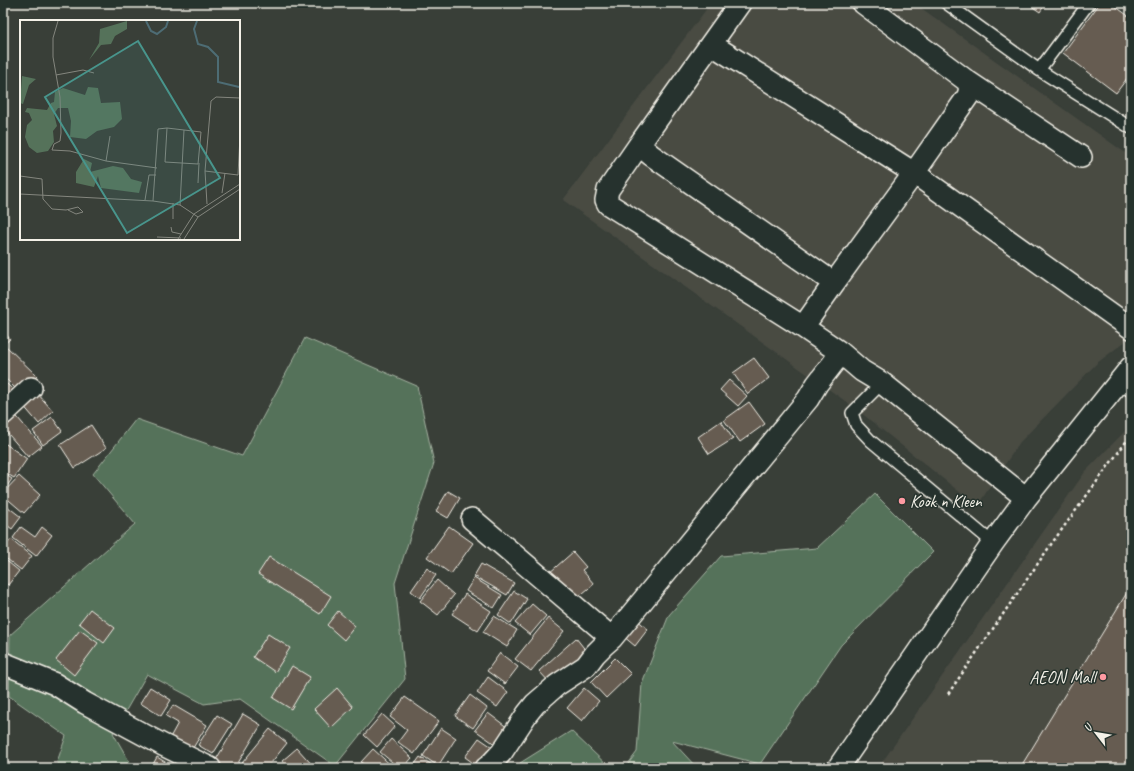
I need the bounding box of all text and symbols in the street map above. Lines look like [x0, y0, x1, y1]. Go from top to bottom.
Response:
inset map [20, 20, 240, 240]
place label: Kook n Kleen [910, 491, 983, 512]
marker: Kook n Kleen [897, 496, 907, 506]
place label: AEON Mall [1030, 667, 1098, 688]
marker: AEON Mall [1098, 672, 1108, 682]
north arrow [1076, 713, 1116, 753]
text: U [1080, 720, 1096, 734]

